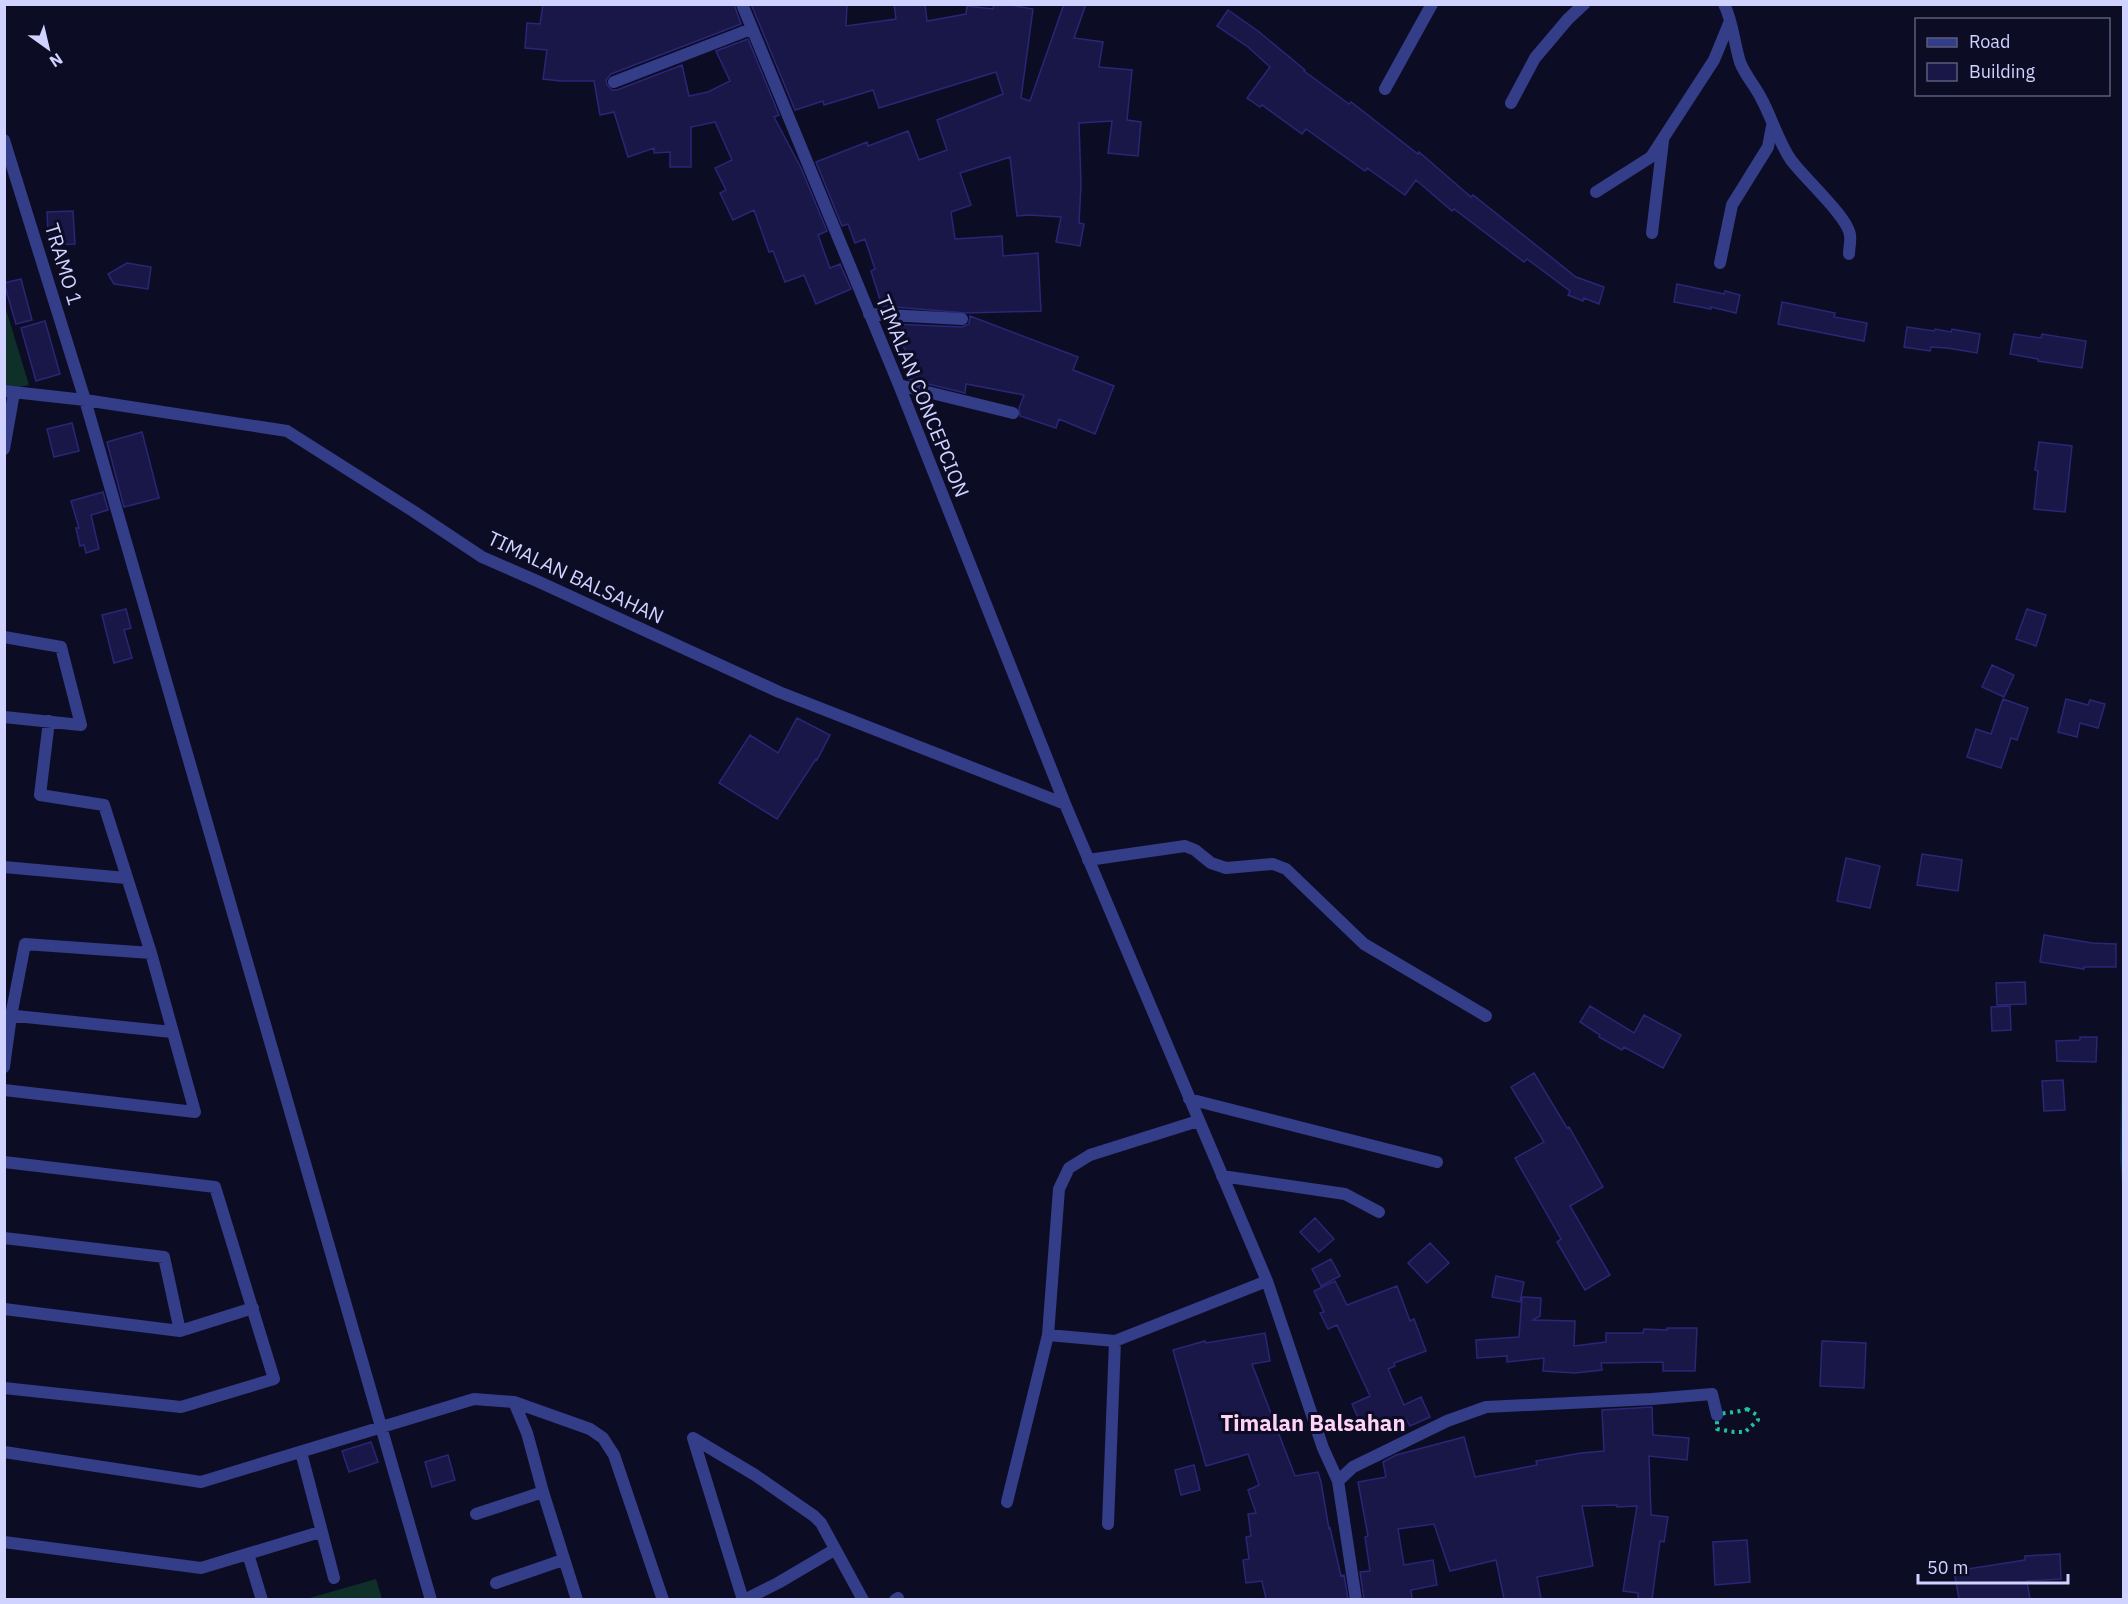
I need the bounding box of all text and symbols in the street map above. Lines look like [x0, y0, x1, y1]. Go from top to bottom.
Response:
north arrow [18, 18, 78, 78]
legend [1915, 18, 2110, 96]
text: Road [1969, 30, 2010, 53]
text: N [46, 49, 67, 72]
text: Building [1969, 60, 2036, 83]
street label: TRAMO 1 [39, 220, 89, 308]
street label: TIMALAN CONCEPCION [870, 291, 976, 501]
street label: TIMALAN BALSAHAN [483, 524, 669, 630]
district label: Timalan Balsahan [1220, 1408, 1406, 1437]
scale bar [1918, 1547, 2068, 1585]
text: 50 m [1927, 1556, 1969, 1579]

